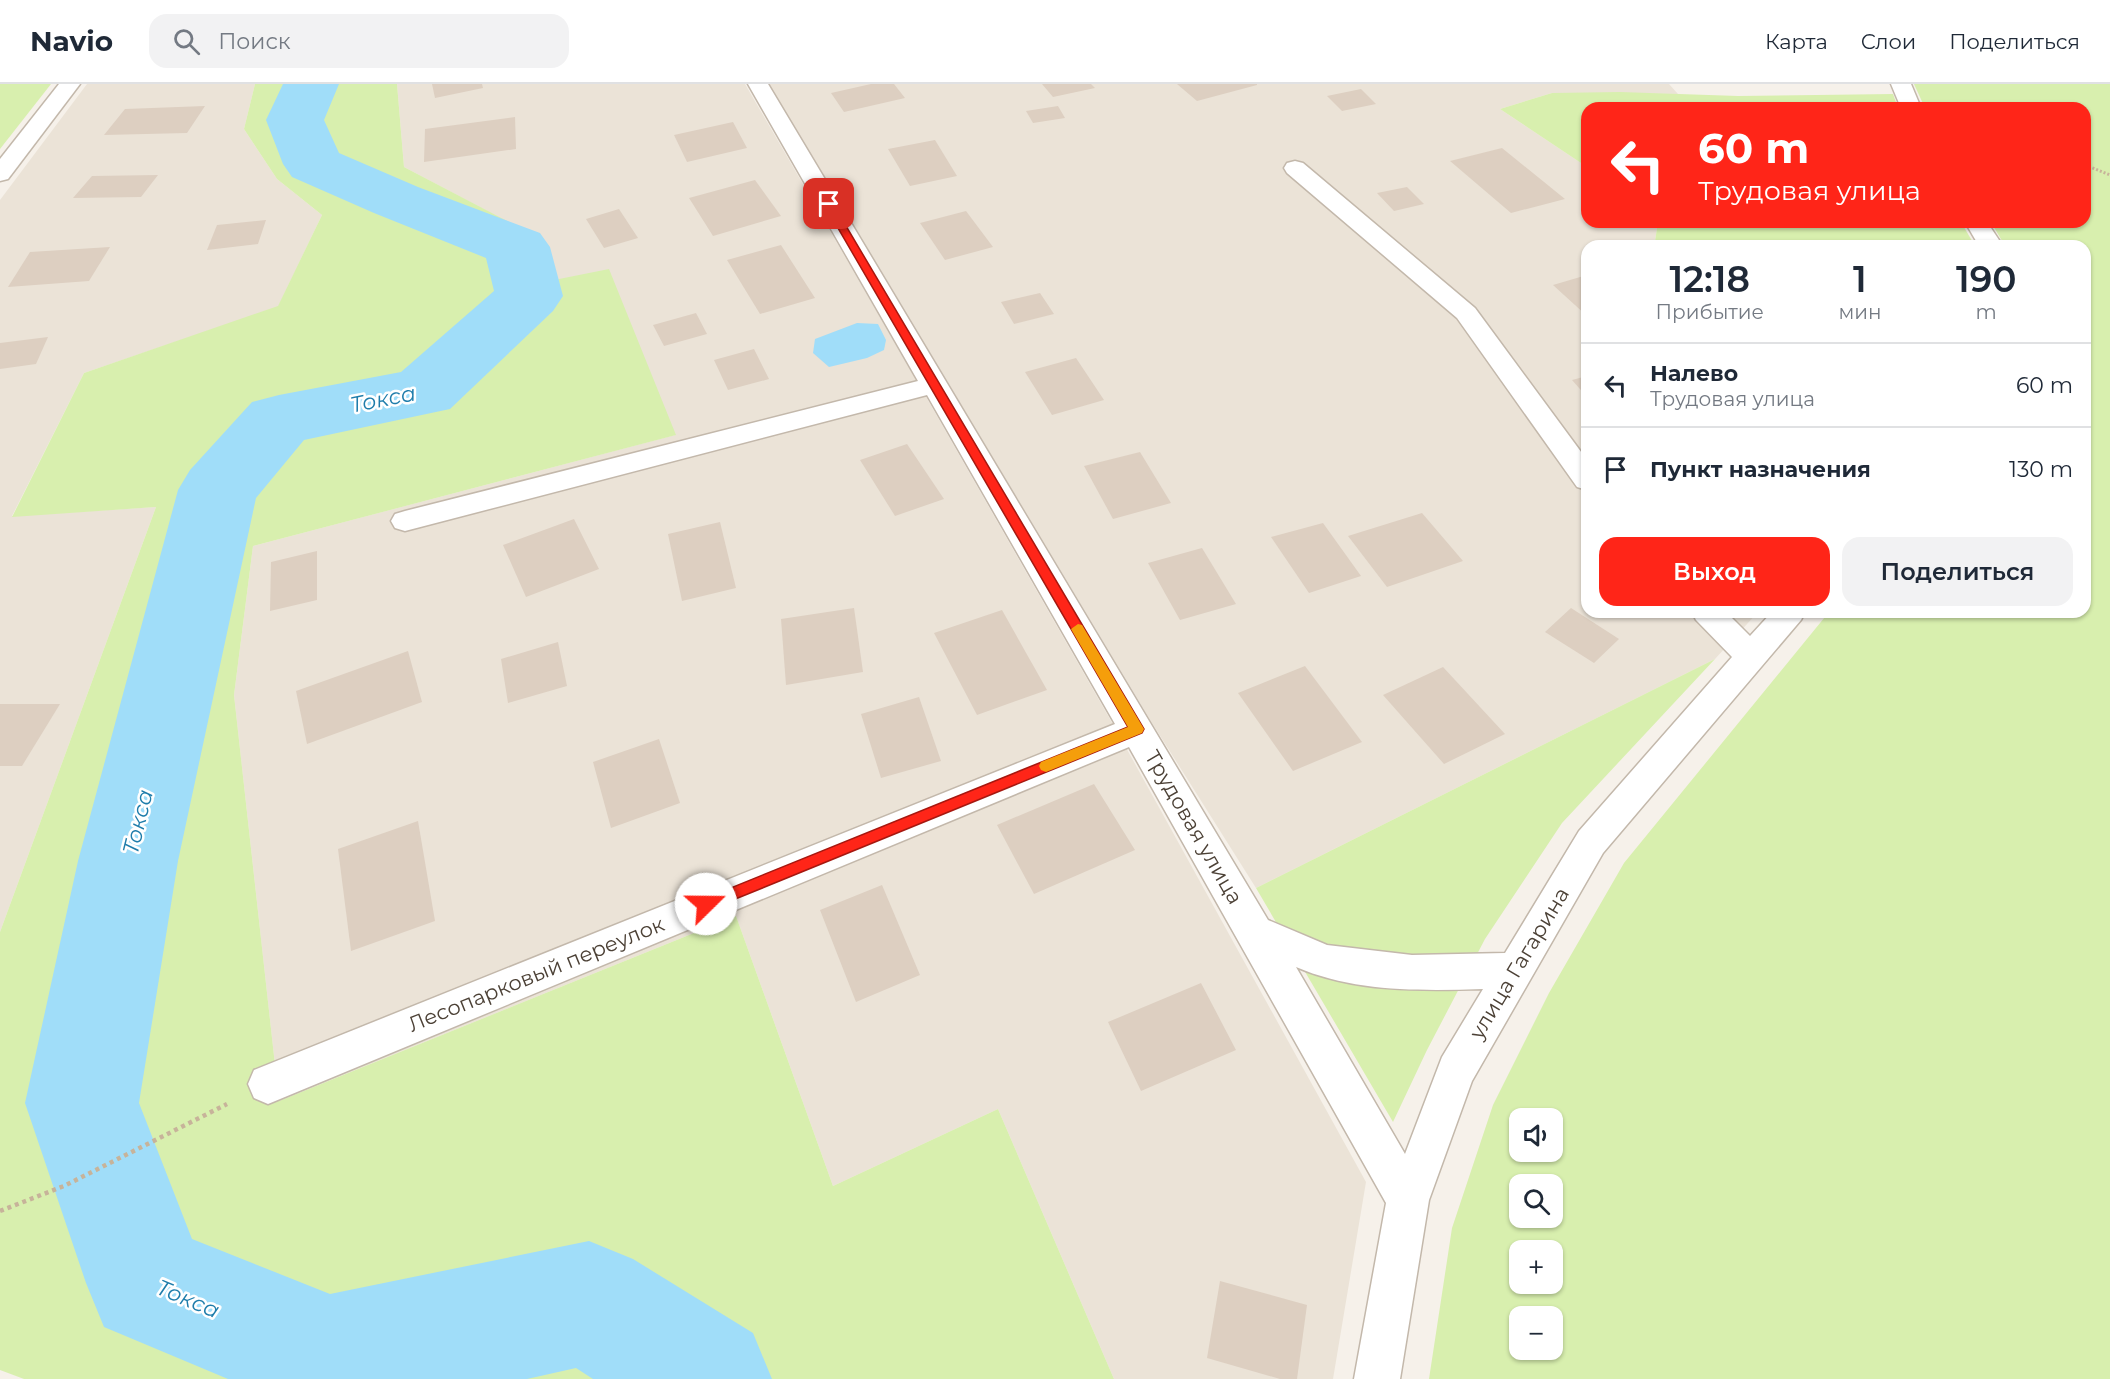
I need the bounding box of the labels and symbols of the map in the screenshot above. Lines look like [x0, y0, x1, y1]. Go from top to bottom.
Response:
pin [803, 178, 854, 229]
water label: Токса [348, 379, 418, 419]
street label: Трудовая улица [1140, 746, 1248, 908]
water label: Токса [117, 787, 159, 857]
position arrow [674, 872, 738, 936]
street label: улица Гагарина [1463, 883, 1574, 1044]
street label: Лесопарковый переулок [404, 911, 668, 1037]
water label: Токса [152, 1274, 224, 1324]

